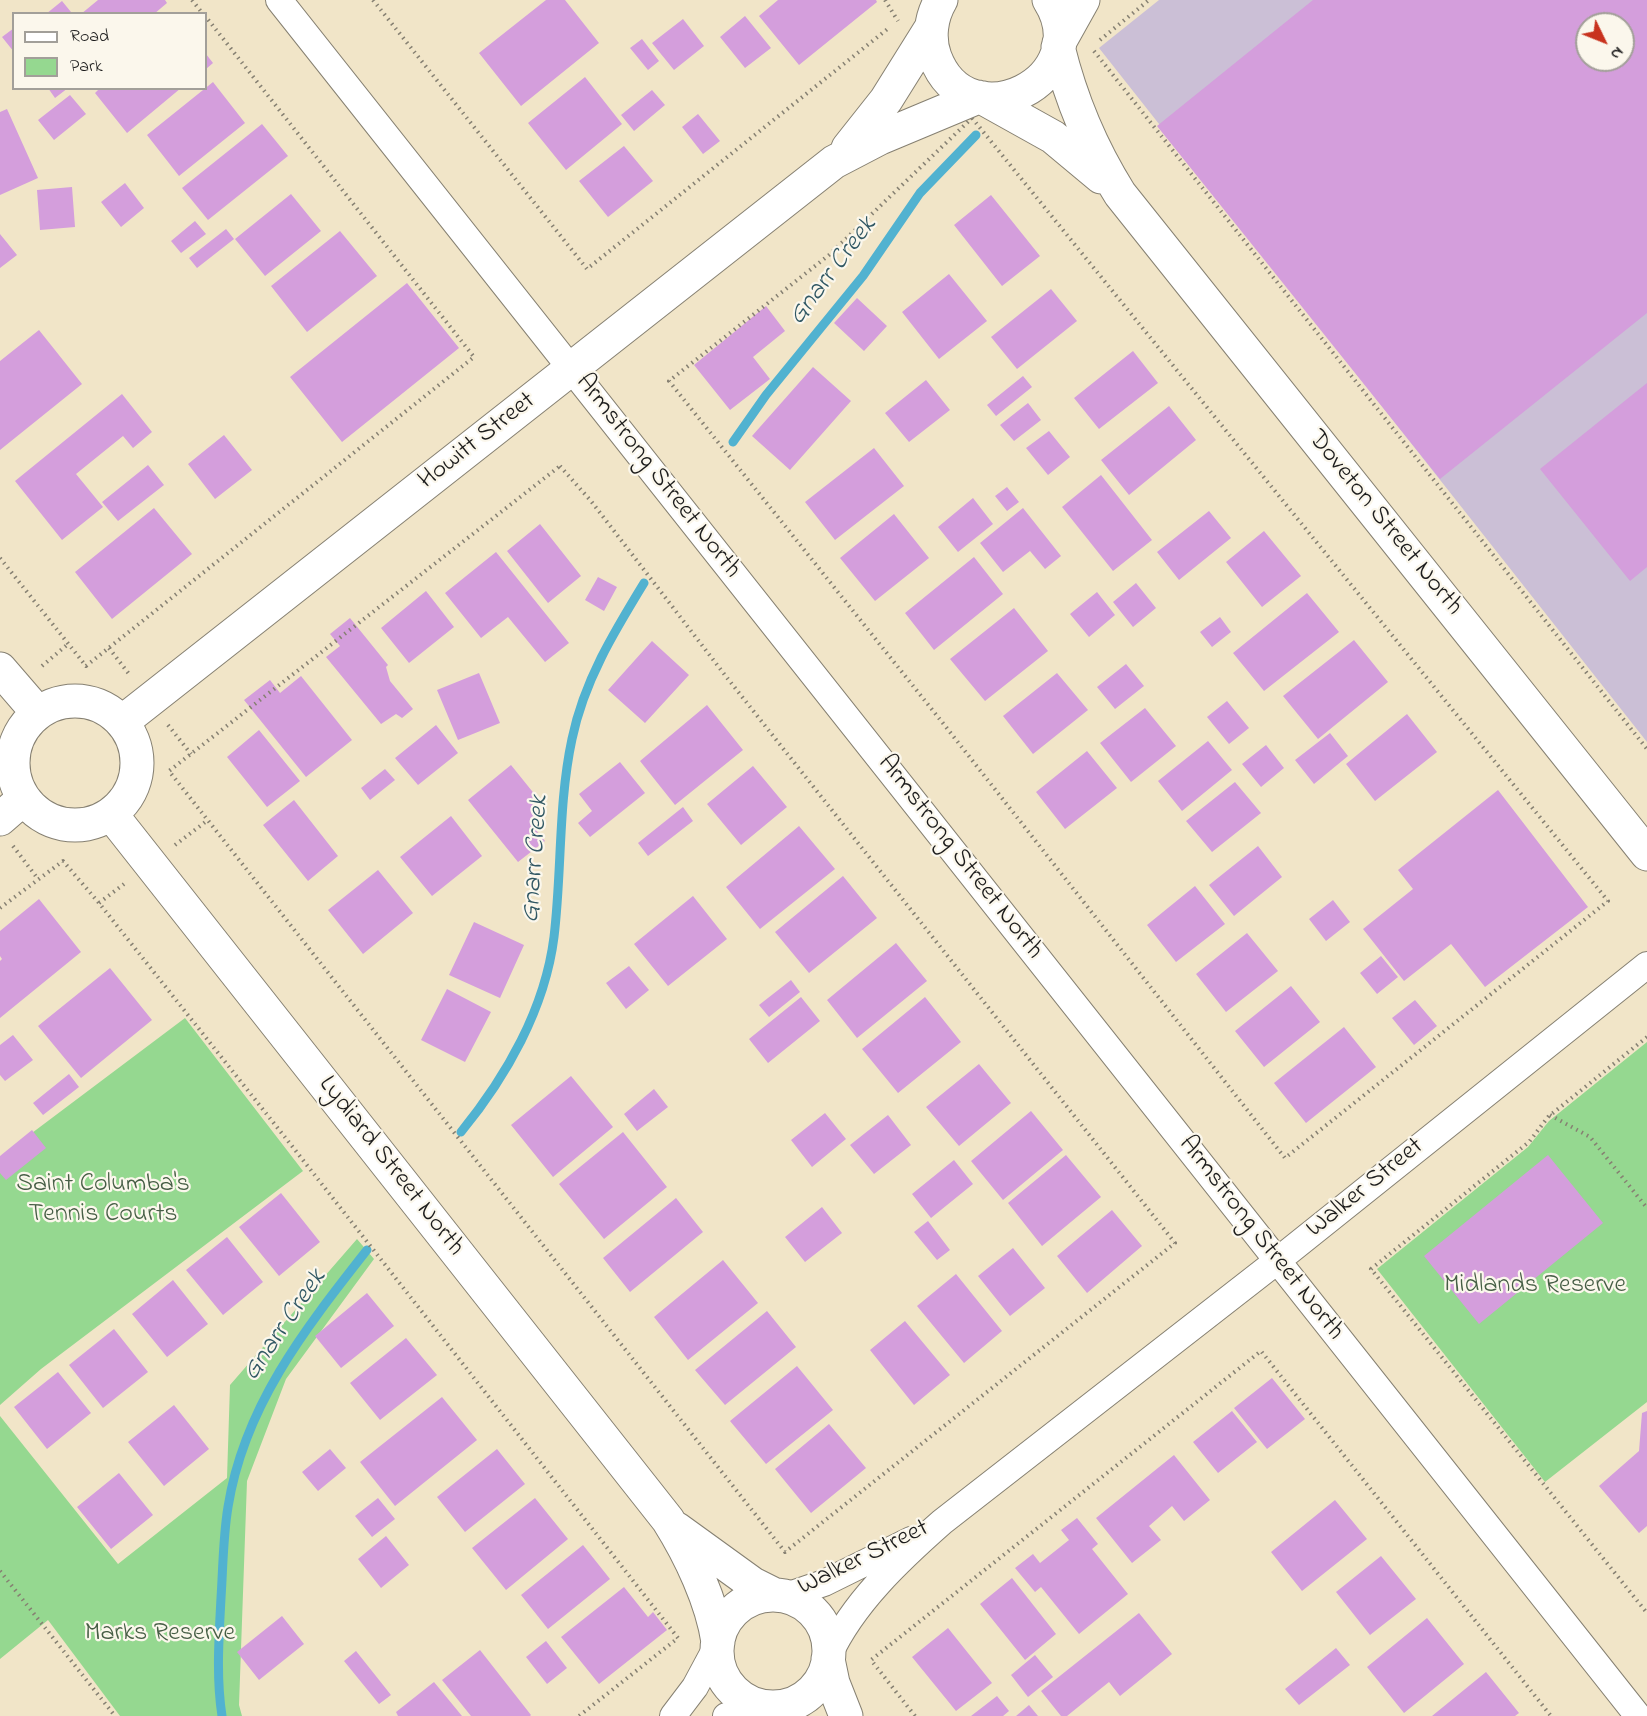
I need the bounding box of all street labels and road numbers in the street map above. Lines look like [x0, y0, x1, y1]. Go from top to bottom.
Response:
street label: Armstrong Street North [567, 368, 747, 586]
street label: Howitt Street [413, 387, 543, 497]
street label: Doveton Street North [1300, 425, 1468, 623]
street label: Armstrong Street North [869, 749, 1049, 967]
street label: Lydiard Street North [310, 1071, 470, 1263]
street label: Armstrong Street North [1170, 1130, 1350, 1348]
street label: Walker Street [1301, 1132, 1431, 1246]
street label: Walker Street [793, 1514, 935, 1604]

